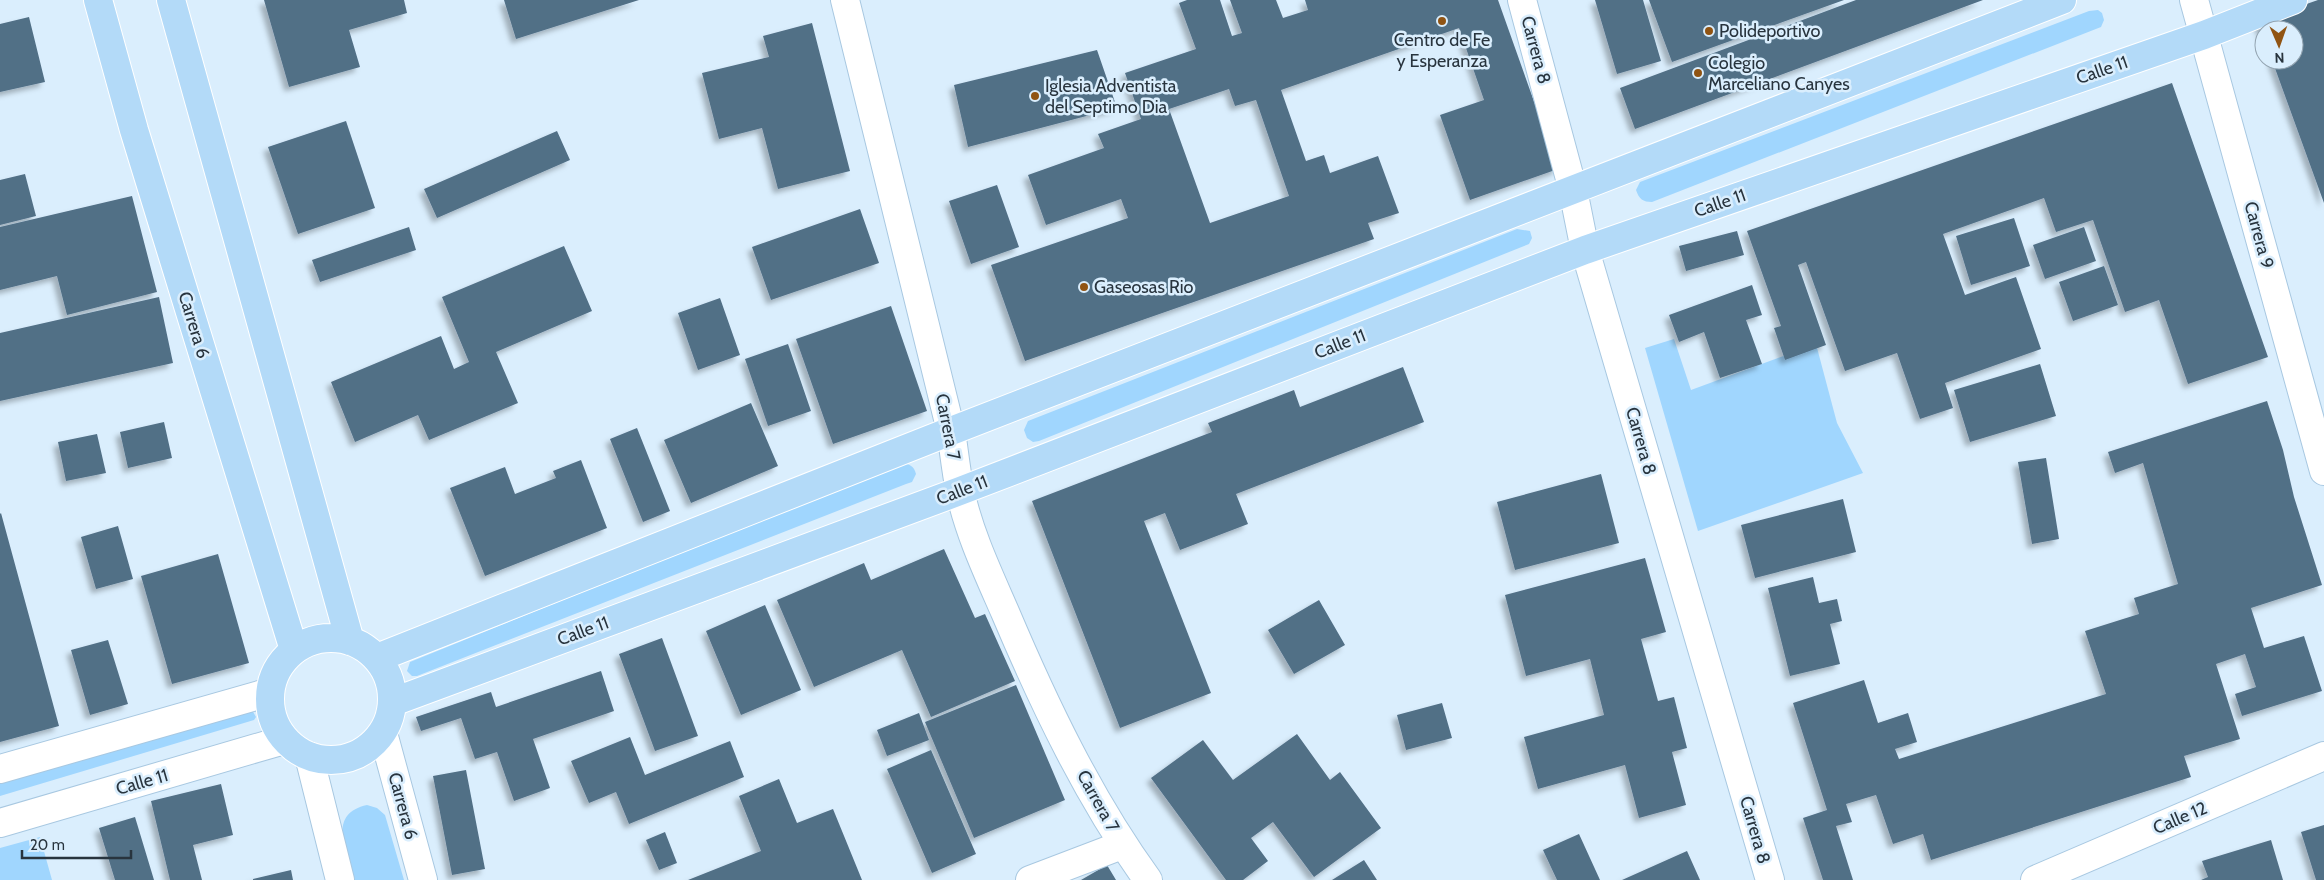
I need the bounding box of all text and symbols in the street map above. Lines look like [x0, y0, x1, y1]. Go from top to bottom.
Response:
street label: Carrera 8 [1516, 14, 1556, 86]
marker: Centro de Fe y Esperanza [1436, 15, 1448, 27]
place label: Polideportivo [1719, 20, 1820, 42]
north arrow [2254, 20, 2304, 70]
marker: Polideportivo [1703, 25, 1715, 37]
place label: Centro de Fe y Esperanza [1394, 29, 1490, 72]
text: N [2274, 49, 2285, 67]
street label: Calle 11 [2073, 51, 2131, 89]
place label: Colegio Marceliano Canyes [1708, 52, 1850, 95]
marker: Colegio Marceliano Canyes [1692, 67, 1704, 79]
place label: Iglesia Adventista del Septimo Dia [1045, 75, 1177, 118]
marker: Iglesia Adventista del Septimo Dia [1029, 90, 1041, 102]
street label: Calle 11 [1691, 184, 1749, 222]
street label: Carrera 9 [2240, 199, 2278, 271]
place label: Gaseosas Rio [1094, 276, 1193, 298]
marker: Gaseosas Rio [1078, 281, 1090, 293]
street label: Carrera 6 [173, 289, 215, 361]
street label: Calle 11 [1311, 324, 1369, 364]
street label: Carrera 7 [931, 392, 965, 462]
street label: Carrera 8 [1621, 405, 1661, 477]
street label: Calle 11 [933, 470, 991, 510]
street label: Calle 11 [554, 612, 612, 650]
street label: Calle 11 [113, 764, 171, 800]
street label: Carrera 7 [1072, 766, 1124, 836]
street label: Carrera 6 [384, 770, 422, 842]
street label: Carrera 8 [1735, 794, 1775, 866]
street label: Calle 12 [2150, 797, 2210, 839]
scale bar [22, 828, 131, 860]
text: 20 m [30, 836, 65, 854]

